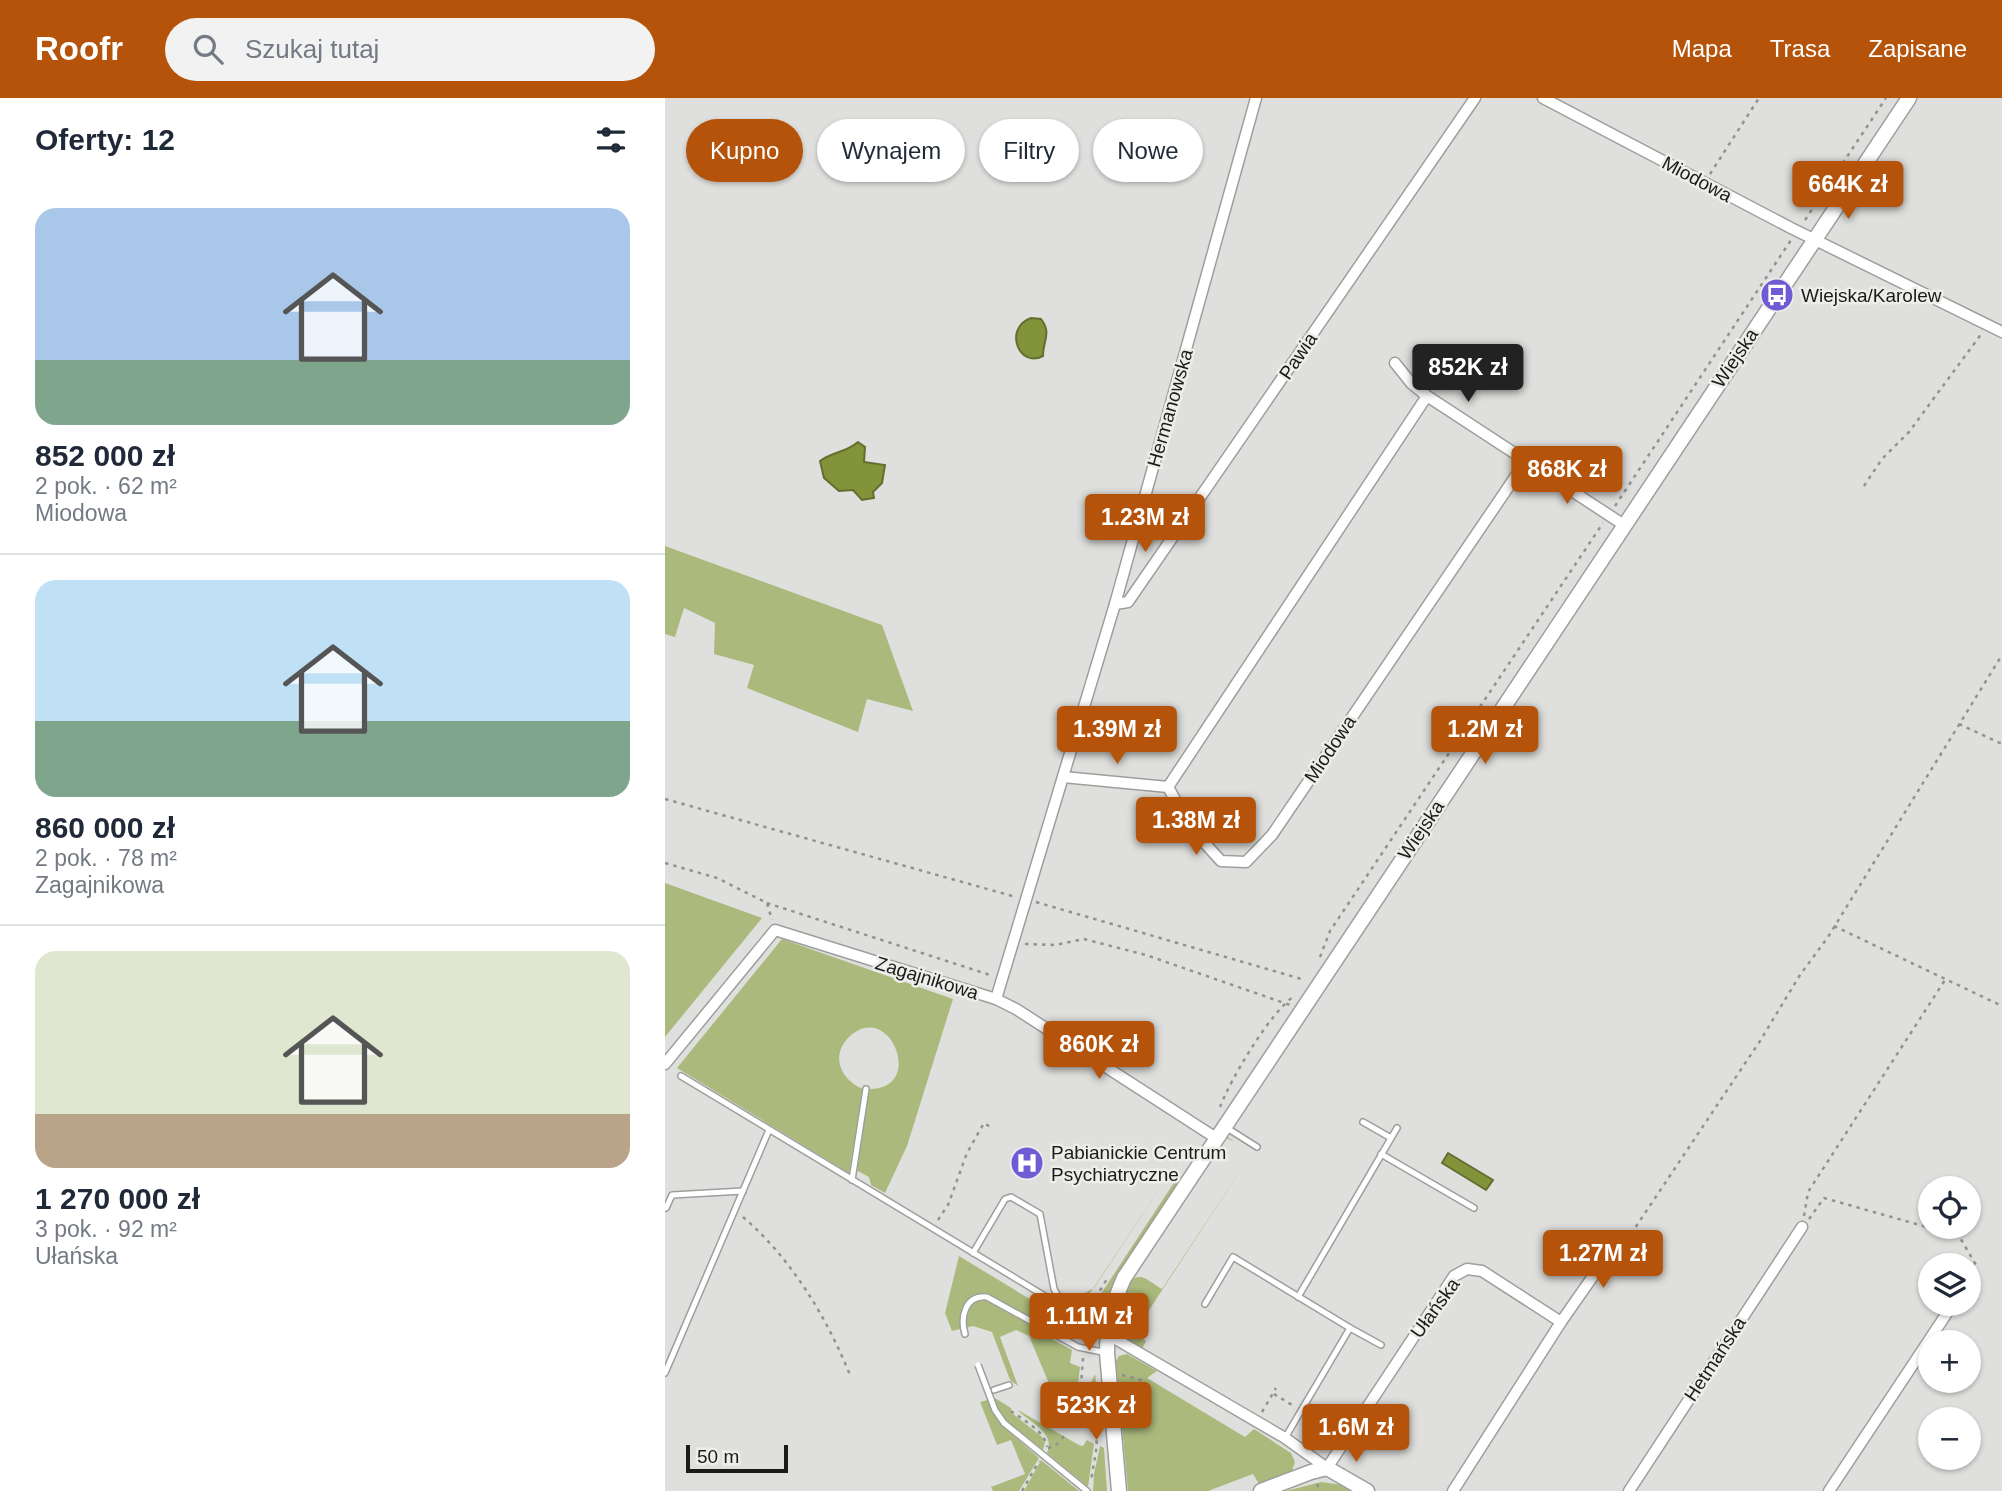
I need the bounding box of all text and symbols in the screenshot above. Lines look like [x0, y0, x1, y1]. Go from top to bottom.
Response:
search box [165, 18, 655, 81]
text: Roofr [35, 30, 123, 67]
icon: search [189, 30, 227, 68]
text: Szukaj tutaj [245, 34, 379, 64]
text: Mapa [1672, 35, 1732, 62]
text: Trasa [1770, 35, 1830, 62]
text: Zapisane [1868, 35, 1967, 62]
chip: Kupno [686, 119, 803, 182]
chip: Wynajem [817, 119, 965, 182]
chip: Filtry [979, 119, 1079, 182]
chip: Nowe [1093, 119, 1203, 182]
icon: filters [592, 121, 630, 159]
text: Oferty: 12 [35, 123, 175, 156]
street label: Miodowa [1658, 152, 1736, 206]
pin: 664K zł [1783, 162, 1913, 221]
text: 664K zł [1808, 171, 1888, 197]
icon: home [270, 254, 396, 380]
bus stop icon: Wiejska/Karolew [1758, 276, 1796, 314]
place label: Wiejska/Karolew [1801, 285, 1942, 306]
street label: Wiejska [1708, 324, 1763, 391]
street label: Pawia [1275, 328, 1321, 383]
pin: 852K zł [1403, 344, 1533, 404]
street label: Hermanowska [1143, 346, 1197, 469]
text: 852K zł [1428, 354, 1508, 380]
text: 852 000 zł [35, 439, 175, 472]
pin: 868K zł [1502, 446, 1632, 506]
text: 868K zł [1527, 456, 1607, 482]
text: 2 pok. · 62 m² [35, 473, 177, 499]
pin: 1.23M zł [1073, 494, 1217, 554]
text: Miodowa [35, 500, 127, 526]
text: 1.23M zł [1101, 504, 1189, 530]
icon: home [270, 626, 396, 752]
pin: 1.39M zł [1045, 706, 1189, 766]
pin: 1.2M zł [1420, 706, 1550, 766]
street label: Miodowa [1300, 711, 1360, 786]
text: 1.39M zł [1073, 716, 1161, 742]
text: 1.2M zł [1447, 716, 1523, 742]
street label: Wiejska [1394, 796, 1449, 863]
pin: 1.38M zł [1124, 798, 1268, 857]
text: 1.38M zł [1152, 807, 1240, 833]
text: 860 000 zł [35, 811, 175, 844]
text: 2 pok. · 78 m² [35, 845, 177, 871]
text: Zagajnikowa [35, 872, 164, 898]
street label: Zagajnikowa [873, 952, 981, 1004]
icon: home [270, 997, 396, 1123]
pin: 860K zł [1034, 1021, 1164, 1081]
text: 860K zł [1059, 1031, 1139, 1057]
place label: Pabianickie Centrum Psychiatryczne [1051, 1142, 1226, 1185]
hospital icon: Pabianickie Centrum Psychiatryczne [1008, 1144, 1046, 1182]
map controls [1918, 1176, 1981, 1470]
button: locate [1918, 1176, 1981, 1239]
text: 1 270 000 zł [35, 1182, 200, 1215]
text: 3 pok. · 92 m² [35, 1216, 177, 1242]
pin: 1.27M zł [1531, 1230, 1675, 1290]
text: 1.27M zł [1559, 1240, 1647, 1266]
text: Ułańska [35, 1243, 118, 1269]
button: layers [1918, 1253, 1981, 1316]
street label: Ułańska [1406, 1274, 1464, 1342]
pin: 1.11M zł [1017, 1294, 1161, 1353]
text: 1.11M zł [1046, 1303, 1132, 1329]
street label: Hetmańska [1680, 1313, 1750, 1405]
button: + [1918, 1330, 1981, 1393]
pin: 523K zł [1031, 1382, 1161, 1442]
text: 523K zł [1056, 1392, 1136, 1418]
pin: 1.6M zł [1291, 1404, 1421, 1464]
button: − [1918, 1407, 1981, 1470]
text: 1.6M zł [1318, 1414, 1394, 1440]
scale bar [686, 1442, 787, 1474]
text: 50 m [697, 1446, 739, 1467]

